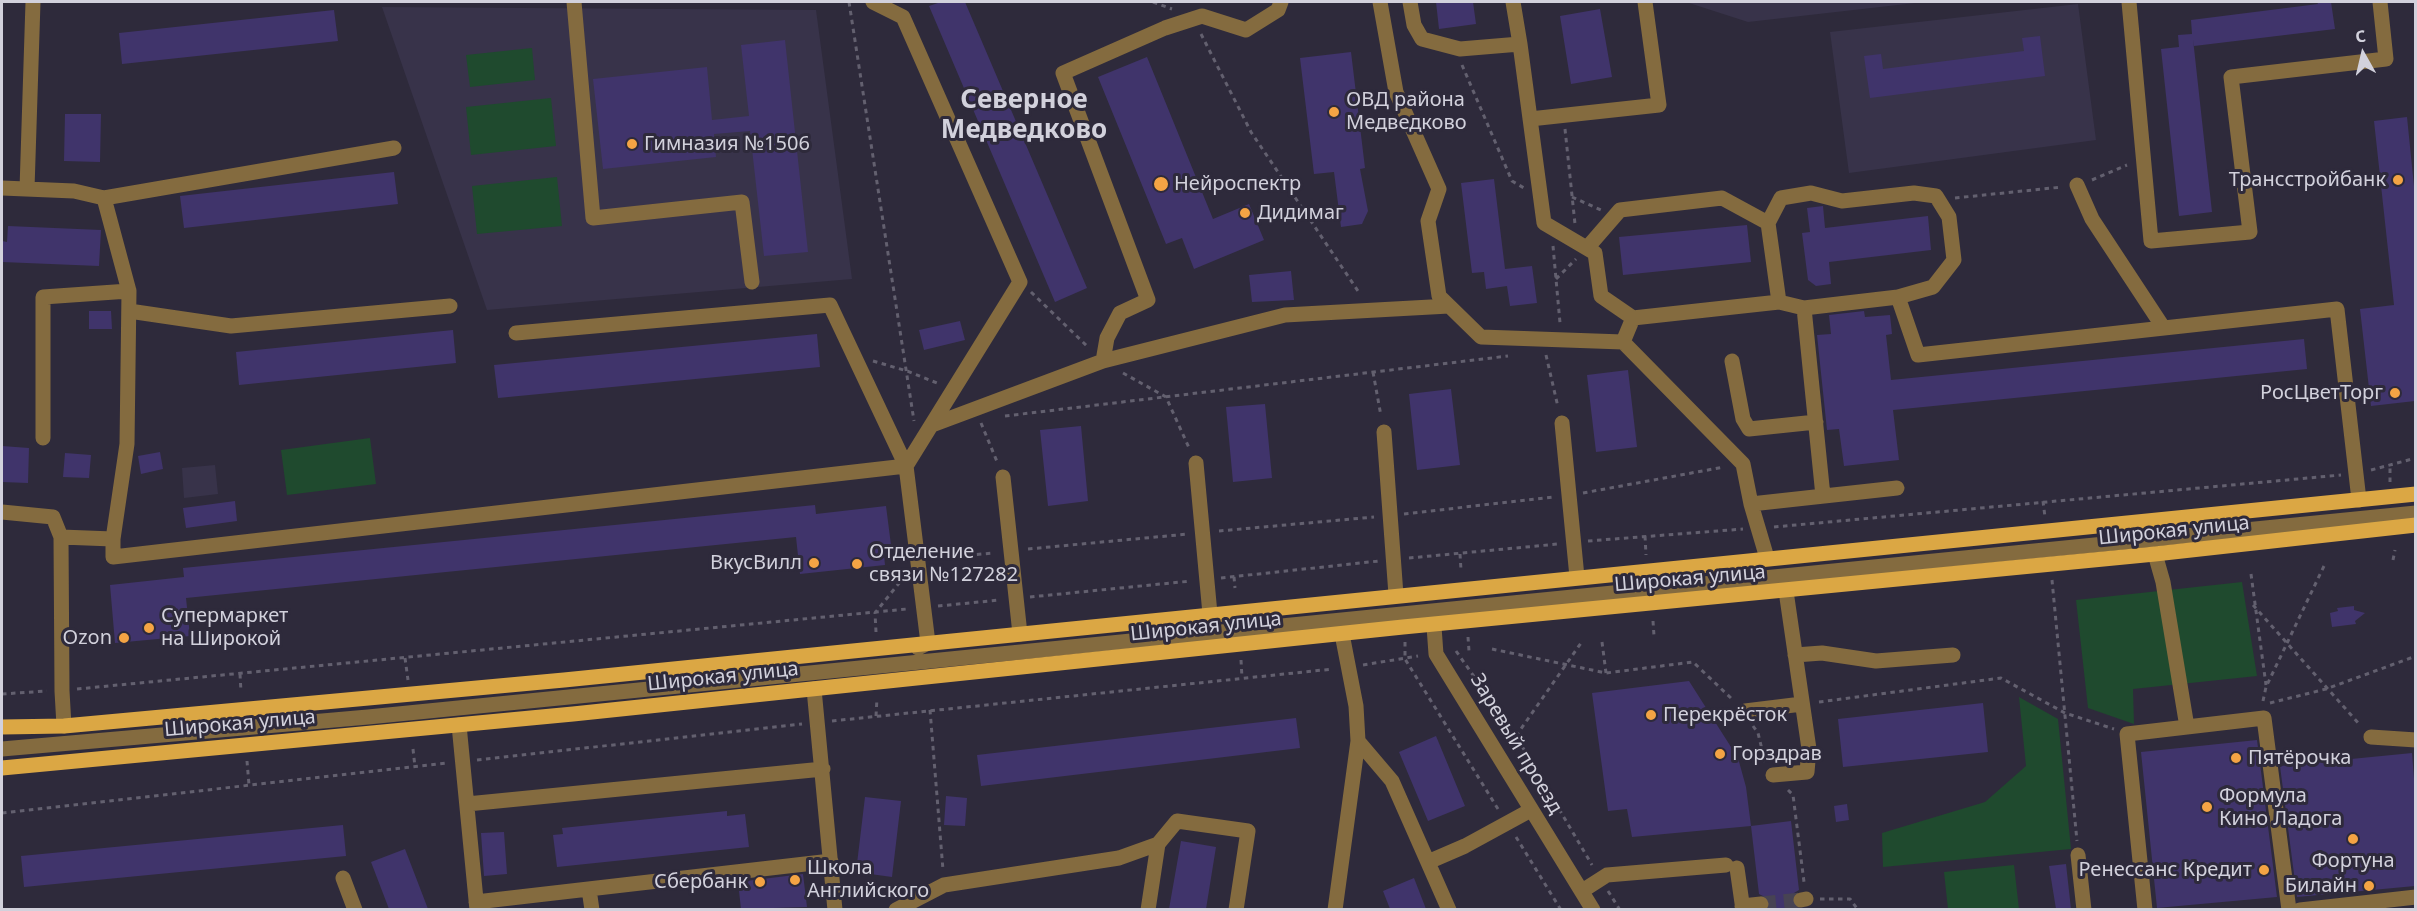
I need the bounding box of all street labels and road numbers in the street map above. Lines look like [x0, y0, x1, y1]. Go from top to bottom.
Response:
street label: Широкая улица [2097, 511, 2251, 551]
street label: Широкая улица [1613, 560, 1767, 598]
street label: Широкая улица [1129, 607, 1283, 647]
street label: Широкая улица [646, 657, 800, 697]
street label: Заревый проезд [1465, 670, 1567, 818]
street label: Широкая улица [163, 705, 317, 743]

